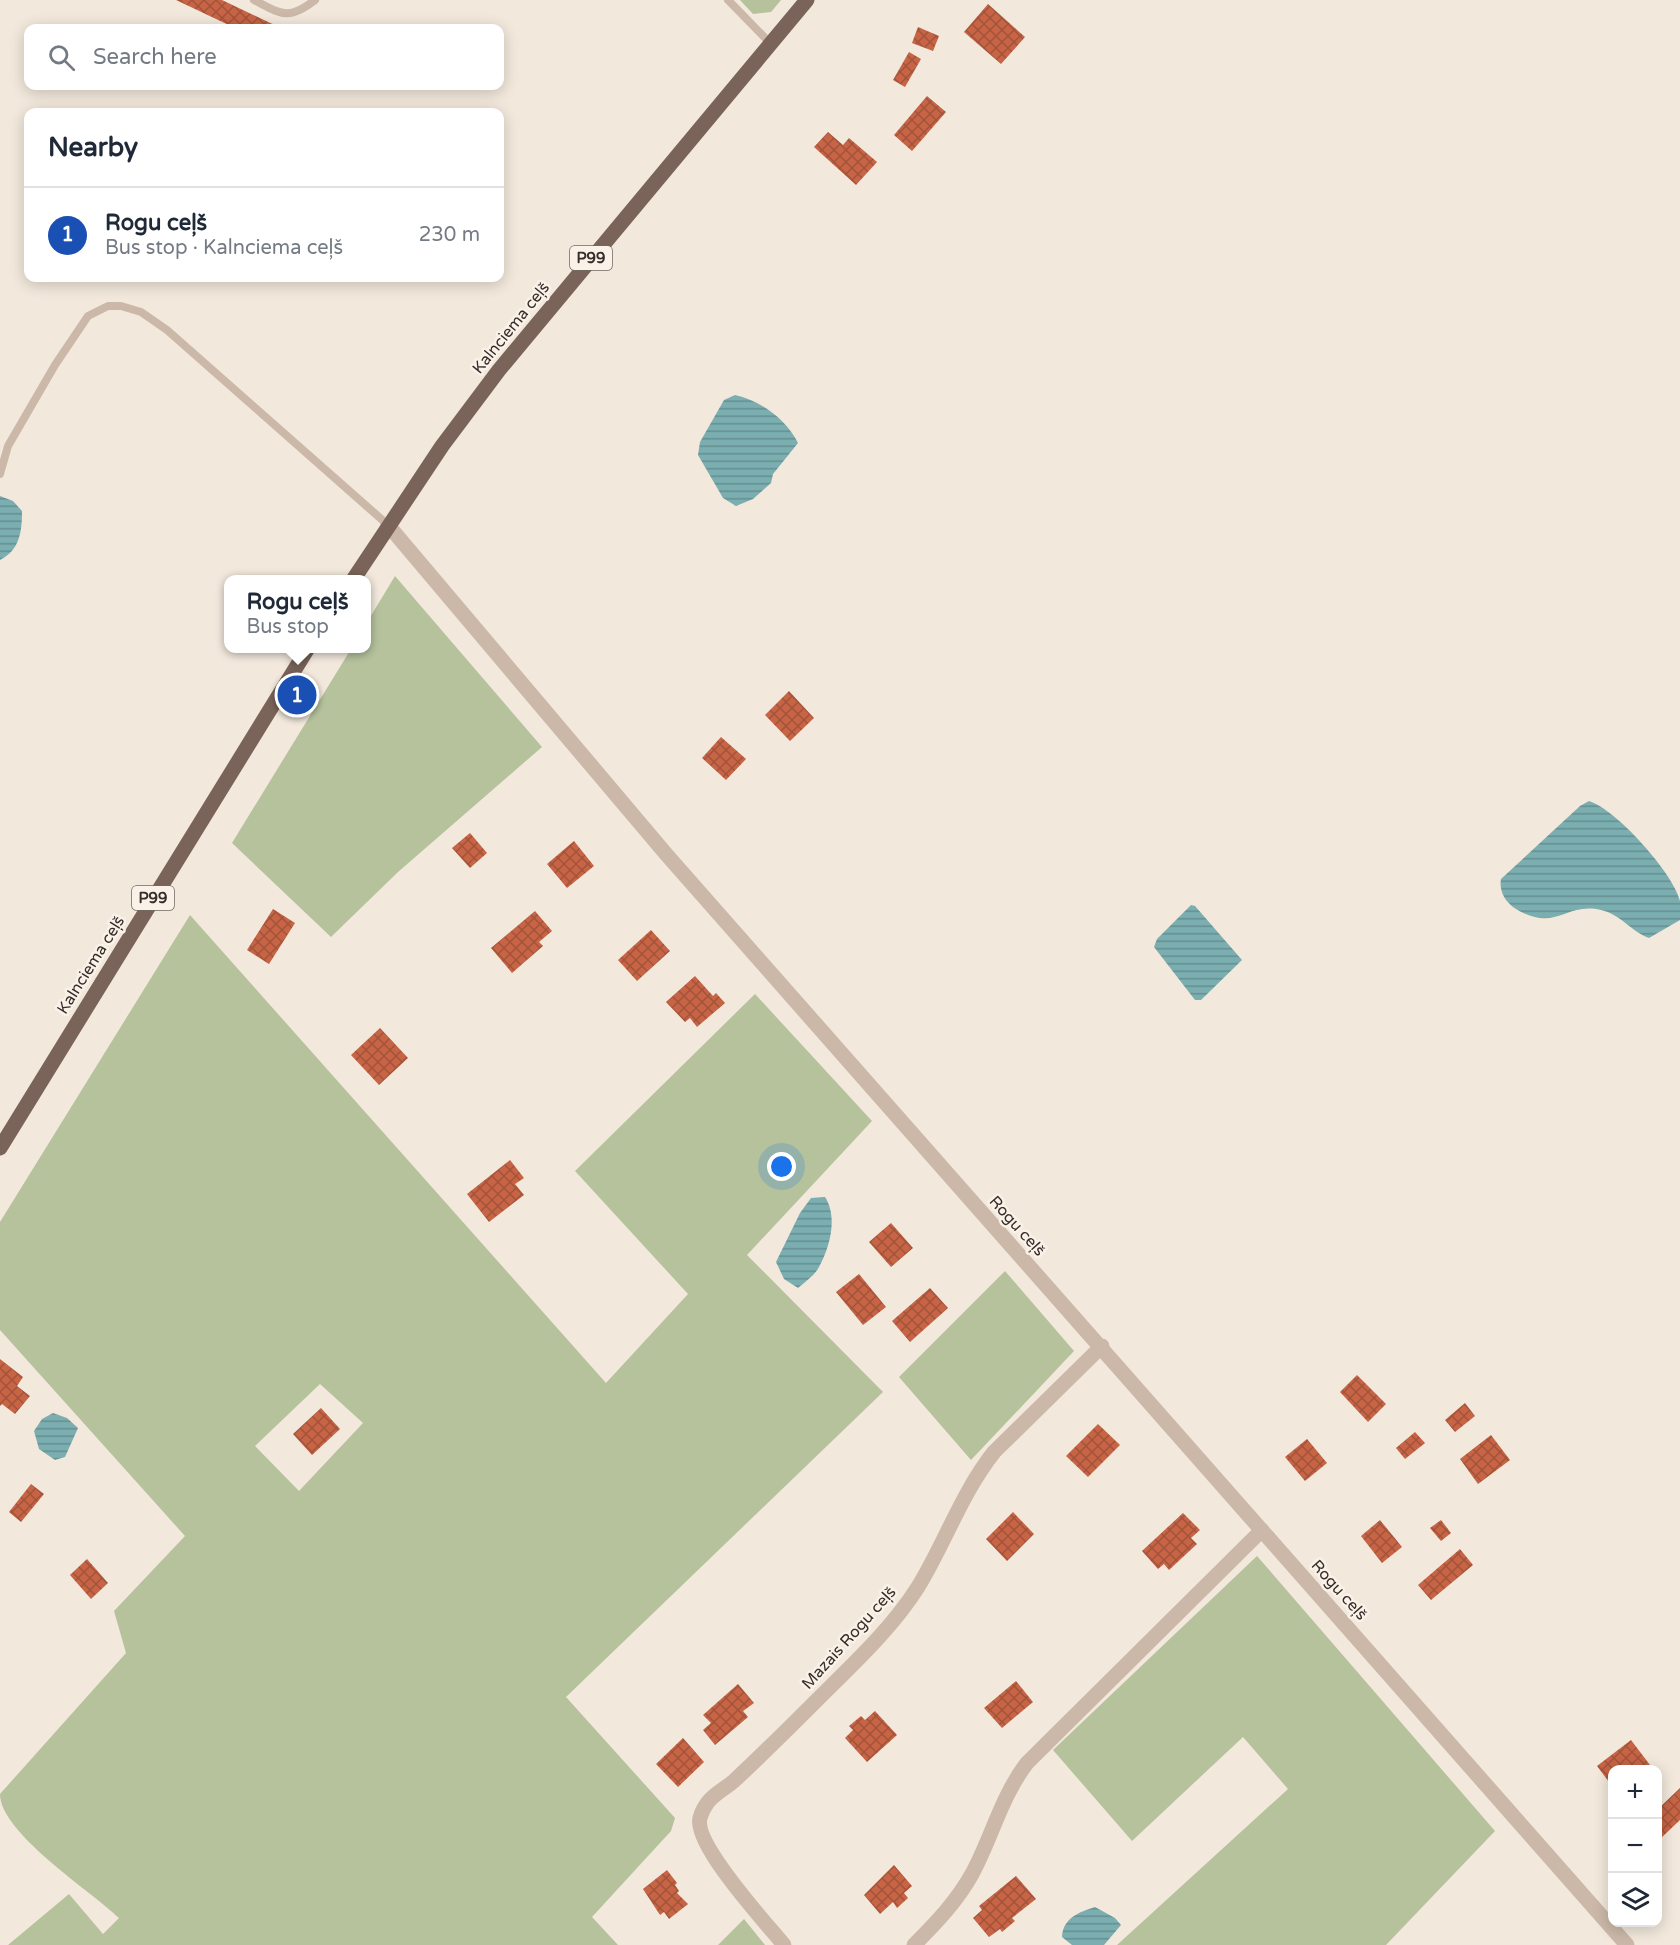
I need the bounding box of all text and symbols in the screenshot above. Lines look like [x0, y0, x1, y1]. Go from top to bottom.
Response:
search box [24, 24, 504, 90]
icon: search [45, 41, 78, 74]
text: Search here [93, 44, 217, 70]
text: Nearby [48, 132, 138, 163]
text: Rogu ceļš [105, 210, 207, 236]
text: 1 [61, 223, 74, 247]
text: 230 m [419, 223, 480, 247]
text: Bus stop · Kalnciema ceļš [105, 236, 343, 260]
road number: P99 [570, 246, 612, 270]
street label: Kalnciema ceļš [468, 278, 554, 378]
popup [224, 575, 371, 653]
text: Rogu ceļš [246, 589, 349, 615]
text: Bus stop [246, 615, 329, 639]
pin: 1 [278, 672, 316, 718]
road number: P99 [132, 886, 174, 910]
street label: Kalnciema ceļš [53, 912, 129, 1018]
your location [767, 1152, 796, 1181]
street label: Rogu ceļš [985, 1192, 1049, 1260]
street label: Rogu ceļš [1307, 1556, 1371, 1624]
street label: Mazais Rogu ceļš [798, 1582, 900, 1694]
map controls [1608, 1765, 1662, 1927]
button: + [1608, 1765, 1662, 1819]
button: − [1608, 1819, 1662, 1873]
button: layers [1608, 1873, 1662, 1927]

